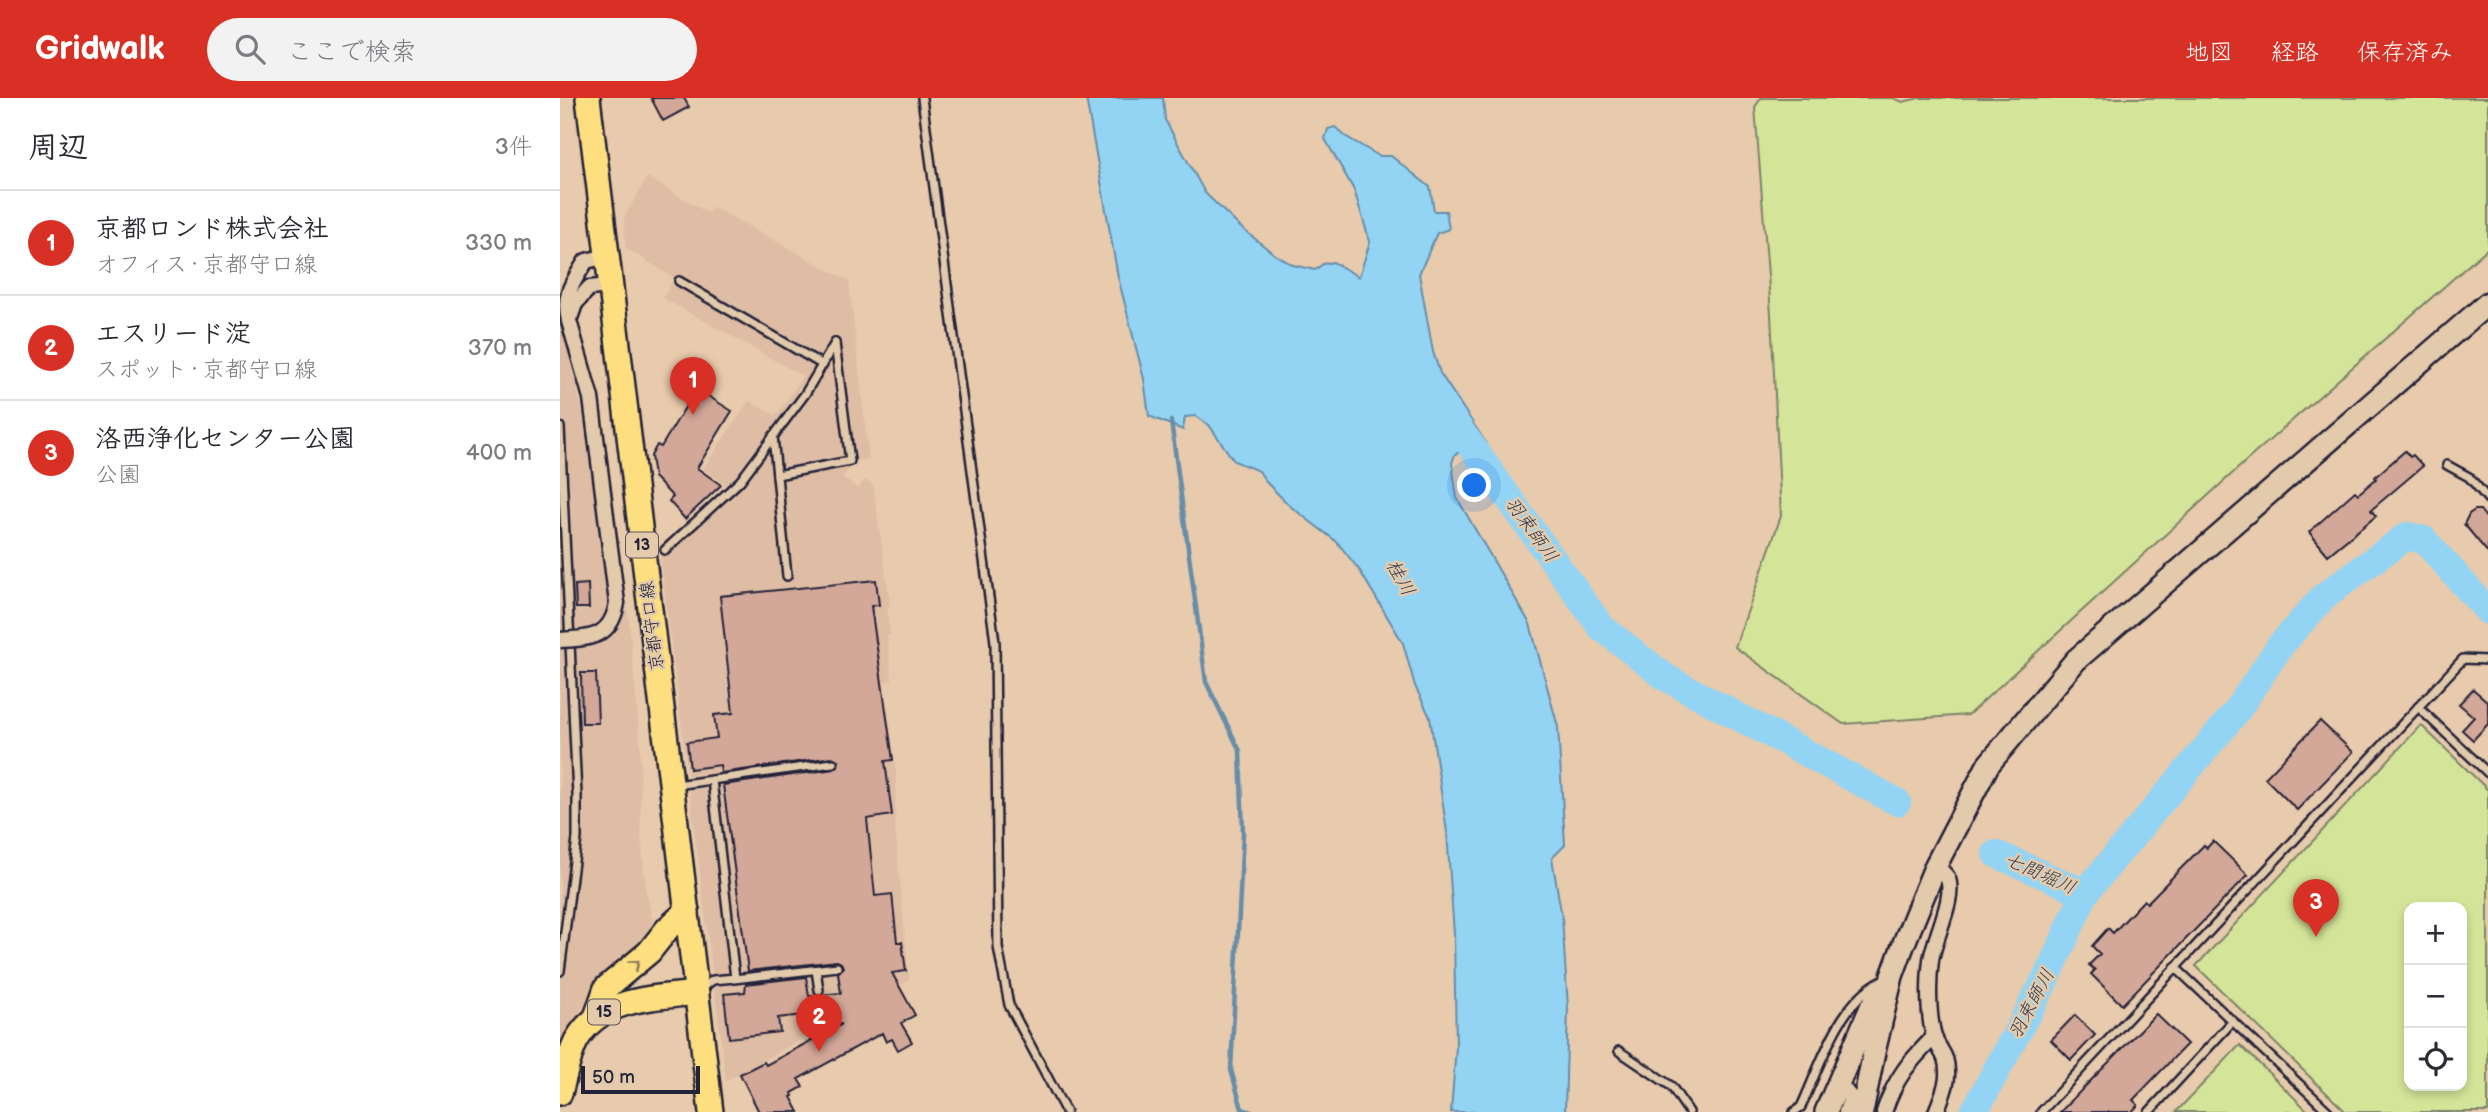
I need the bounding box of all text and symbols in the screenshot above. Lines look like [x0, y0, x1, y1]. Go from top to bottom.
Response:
search box [207, 18, 697, 81]
text: Gridwalk [35, 29, 165, 69]
icon: search [231, 30, 269, 68]
text: ここで検索 [287, 37, 417, 68]
text: 地図 [2185, 38, 2233, 67]
text: 経路 [2271, 38, 2319, 67]
text: 保存済み [2357, 38, 2453, 67]
text: 周辺 [28, 130, 88, 166]
text: 3件 [495, 133, 532, 161]
text: 京都ロンド株式会社 [95, 214, 329, 245]
text: 1 [46, 229, 56, 257]
text: 330 m [465, 229, 532, 257]
text: オフィス · 京都守口線 [95, 251, 317, 279]
text: エスリード淀 [95, 319, 251, 350]
text: 2 [44, 334, 58, 362]
text: 370 m [468, 334, 532, 362]
text: スポット · 京都守口線 [95, 356, 317, 384]
pin: 1 [670, 357, 716, 415]
text: 洛西浄化センター公園 [95, 424, 355, 455]
text: 3 [44, 439, 58, 467]
text: 400 m [466, 439, 532, 467]
text: 公園 [95, 461, 141, 489]
your location [1457, 468, 1491, 502]
water label: 羽束師川 [1499, 492, 1563, 568]
road number: 13 [626, 532, 658, 558]
water label: 桂川 [1381, 556, 1419, 600]
street label: 京都守口線 [636, 580, 668, 672]
water label: 七間堀川 [2001, 848, 2079, 900]
pin: 3 [2293, 879, 2339, 937]
map controls [2404, 902, 2467, 1091]
button: + [2404, 902, 2467, 965]
one-way arrow [627, 960, 640, 973]
water label: 羽束師川 [2004, 965, 2060, 1043]
button: − [2404, 965, 2467, 1028]
pin: 2 [796, 994, 842, 1052]
road number: 15 [588, 1000, 620, 1024]
button: locate [2404, 1028, 2467, 1091]
scale bar [581, 1063, 700, 1095]
text: 50 m [592, 1066, 635, 1089]

